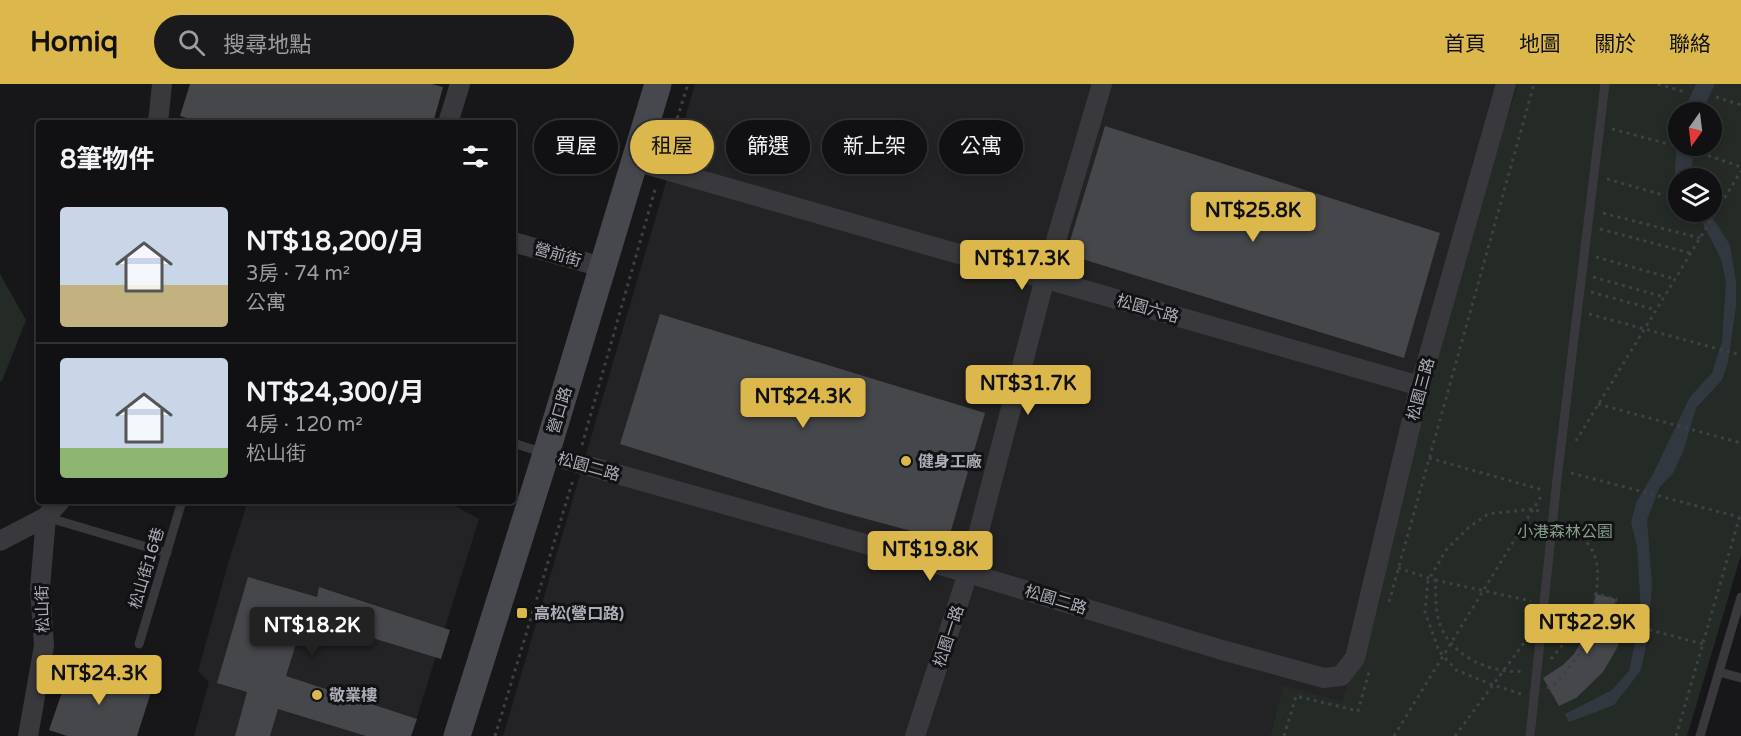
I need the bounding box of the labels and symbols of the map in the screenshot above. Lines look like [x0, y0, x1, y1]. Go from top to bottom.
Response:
north arrow [1668, 102, 1722, 156]
pin: NT$25.8K [1191, 192, 1315, 243]
street label: 營前街 [532, 239, 584, 271]
pin: NT$17.3K [960, 240, 1084, 291]
street label: 松園六路 [1114, 291, 1181, 327]
street label: 松園三路 [1403, 356, 1439, 423]
pin: NT$31.7K [966, 365, 1090, 416]
pin: NT$24.3K [741, 378, 865, 429]
street label: 營口路 [543, 384, 577, 436]
street label: 松園二路 [555, 449, 622, 485]
place label: 健身工廠 [918, 452, 982, 472]
marker: 健身工廠 [899, 454, 913, 468]
park label: 小港森林公園 [1517, 522, 1613, 542]
street label: 松山街16巷 [125, 525, 169, 611]
pin: NT$19.8K [868, 531, 992, 582]
street label: 松園二路 [1022, 581, 1089, 619]
street label: 松山街 [32, 585, 54, 633]
street label: 松園一路 [930, 603, 968, 670]
place label: 高松(營口路) [534, 604, 624, 624]
pin: NT$22.9K [1525, 604, 1649, 655]
marker: 高松(營口路) [515, 606, 529, 620]
pin: NT$18.2K [250, 607, 374, 658]
pin: NT$24.3K [37, 655, 161, 706]
place label: 敬業樓 [329, 686, 377, 706]
marker: 敬業樓 [310, 688, 324, 702]

